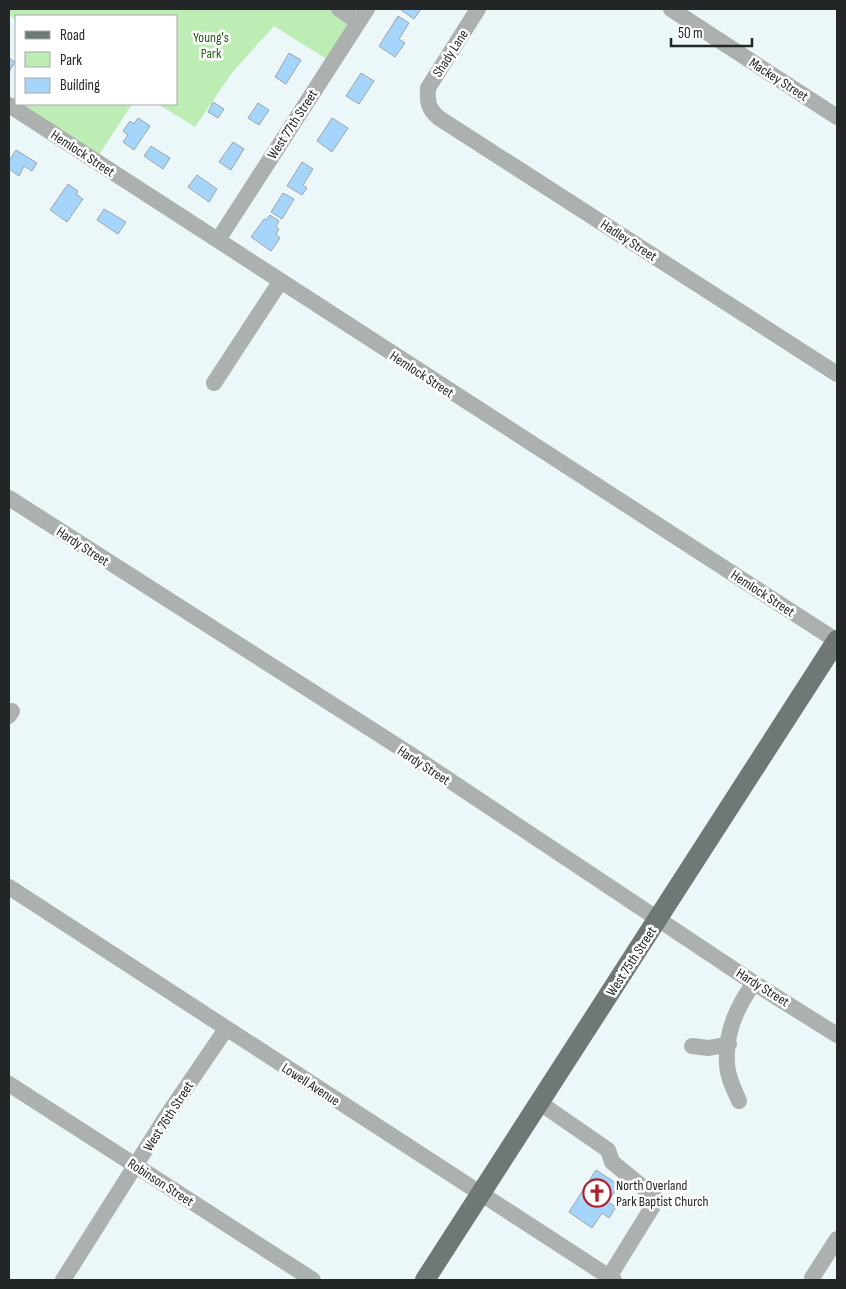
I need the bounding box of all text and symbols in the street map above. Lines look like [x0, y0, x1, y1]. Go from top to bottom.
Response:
legend [15, 15, 178, 105]
scale bar [671, 15, 752, 47]
text: 50 m [678, 24, 703, 43]
text: Road [60, 26, 85, 45]
street label: Shady Lane [429, 26, 472, 80]
park label: Young's Park [193, 29, 229, 62]
text: Park [60, 51, 82, 70]
street label: Mackey Street [746, 54, 812, 105]
text: Building [60, 76, 100, 95]
street label: West 77th Street [264, 86, 321, 162]
street label: Hemlock Street [48, 126, 118, 180]
street label: Hadley Street [597, 216, 660, 265]
street label: Hemlock Street [387, 347, 457, 401]
street label: Hardy Street [53, 523, 112, 570]
street label: Hemlock Street [728, 566, 798, 620]
street label: Hardy Street [394, 742, 453, 789]
street label: West 75th Street [603, 923, 660, 999]
street label: Hardy Street [733, 965, 792, 1010]
street label: Lowell Avenue [278, 1059, 343, 1109]
street label: West 76th Street [140, 1078, 197, 1154]
street label: Robinson Street [125, 1155, 197, 1210]
place label: North Overland Park Baptist Church [616, 1177, 709, 1210]
church icon: North Overland Park Baptist Church [582, 1178, 612, 1208]

